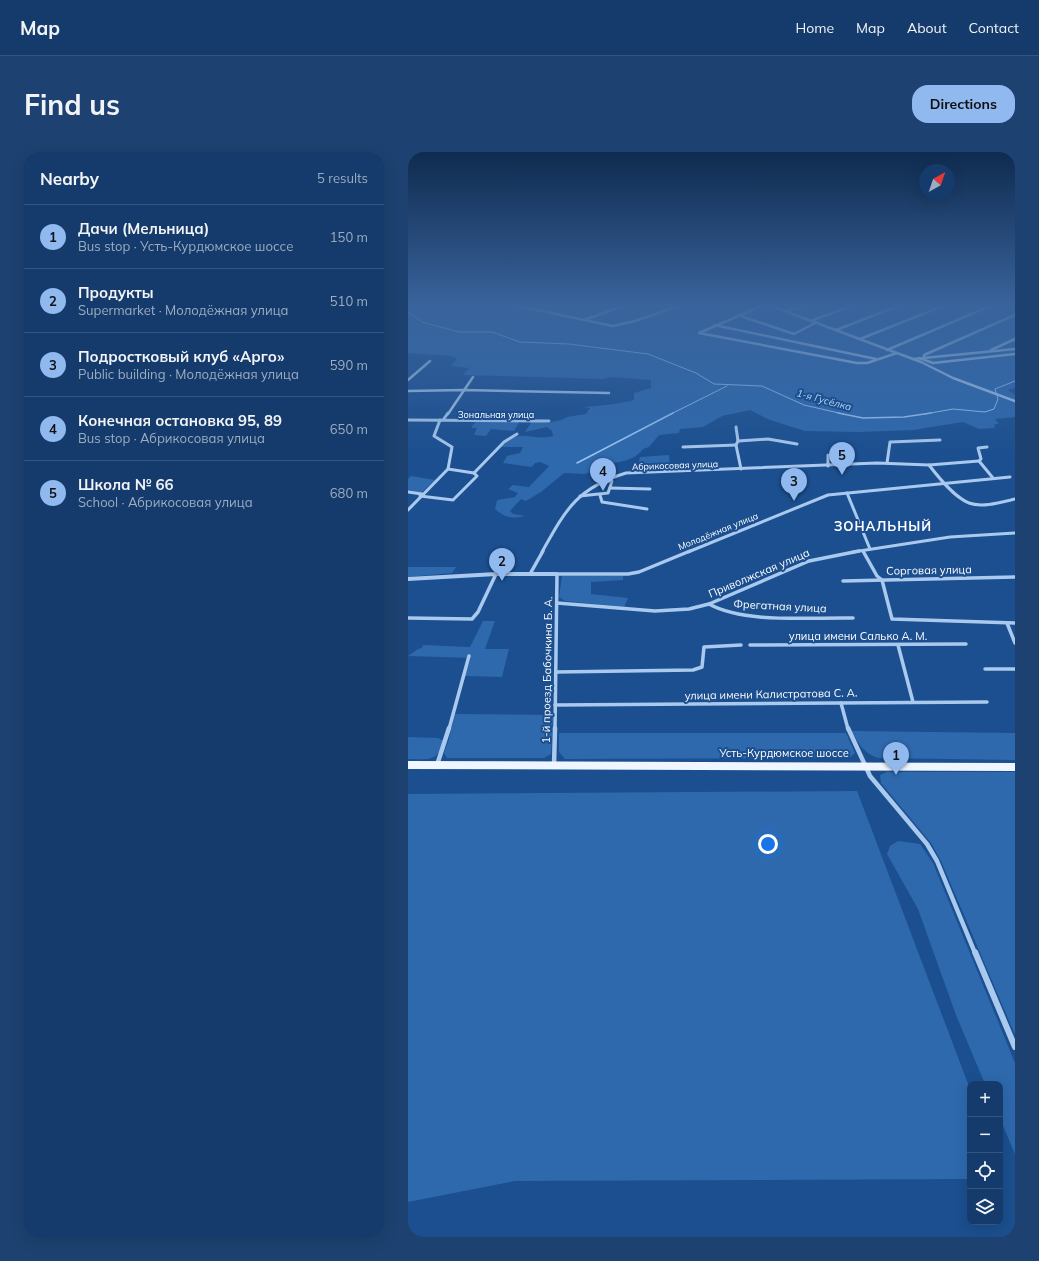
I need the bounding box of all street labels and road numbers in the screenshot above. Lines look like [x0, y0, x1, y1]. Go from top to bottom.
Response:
street label: Зональная улица [458, 409, 534, 421]
street label: Абрикосовая улица [632, 458, 718, 473]
street label: Молодёжная улица [676, 510, 760, 553]
street label: Приволжская улица [706, 545, 812, 601]
street label: Сорговая улица [886, 562, 972, 578]
street label: 1-й проезд Бабочкина Б. А. [539, 596, 555, 744]
street label: Фрегатная улица [733, 597, 827, 615]
street label: улица имени Салько А. М. [789, 629, 927, 643]
street label: улица имени Калистратова С. А. [684, 685, 858, 703]
street label: Усть-Курдюмское шоссе [718, 746, 849, 760]

